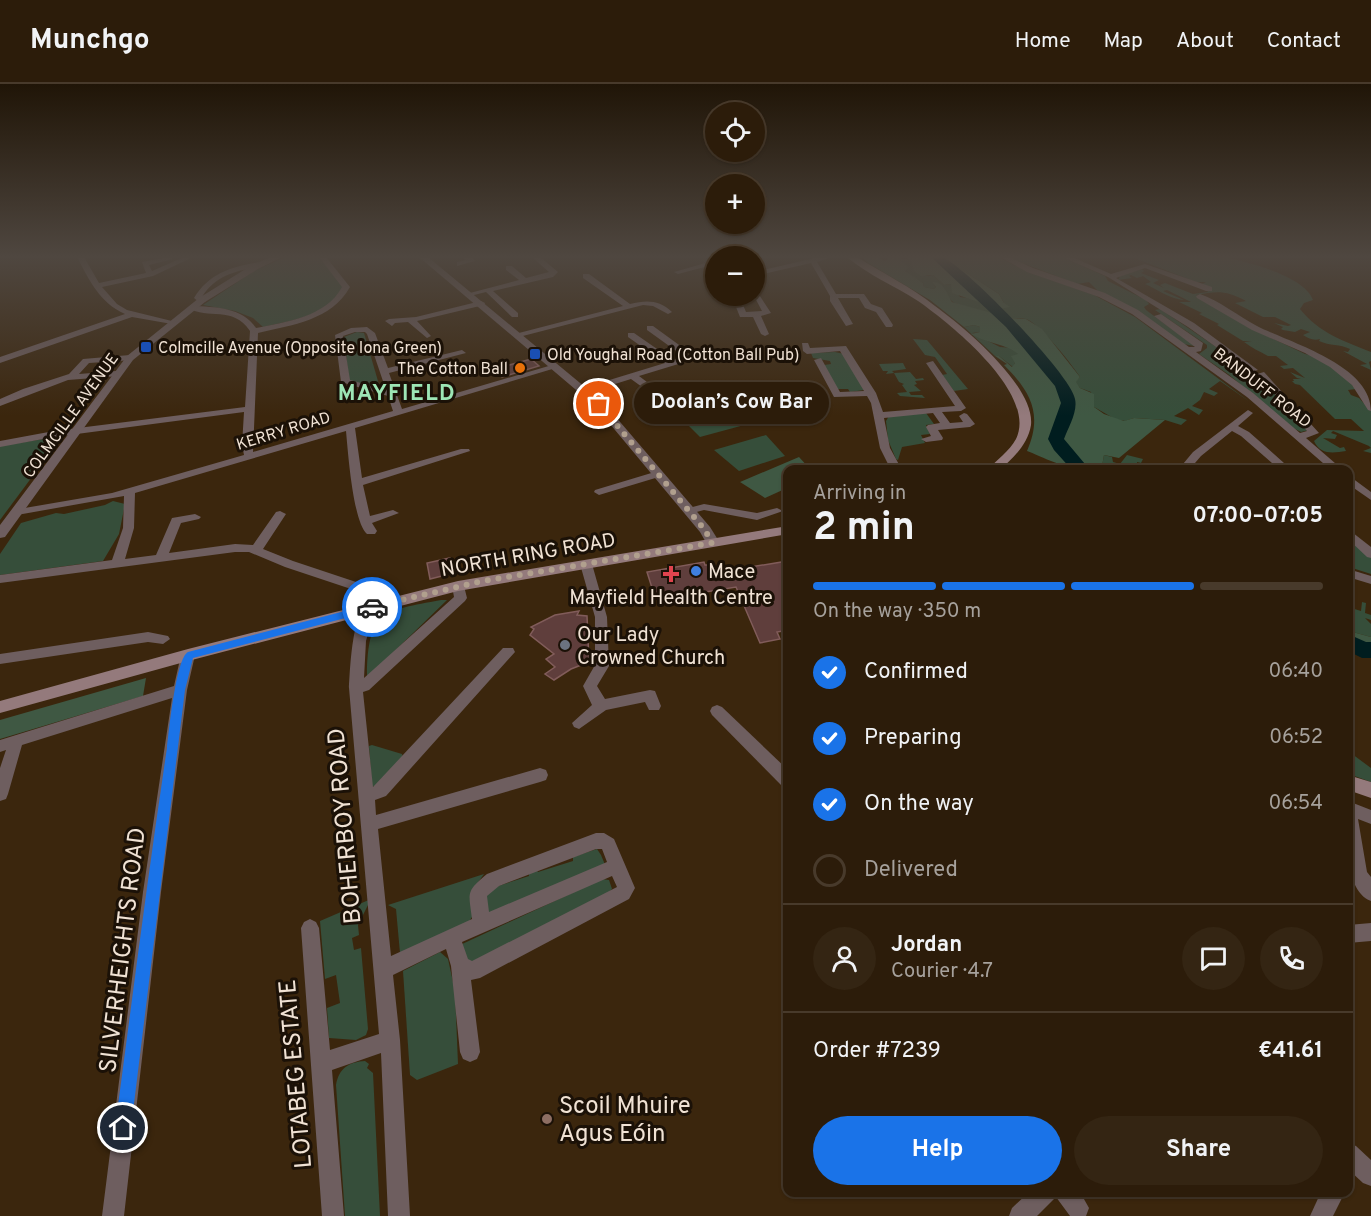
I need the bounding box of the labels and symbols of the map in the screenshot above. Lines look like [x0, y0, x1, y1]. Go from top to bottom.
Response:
place label: Colmcille Avenue (Opposite Iona Green) [158, 339, 442, 359]
marker: Colmcille Avenue (Opposite Iona Green) [139, 340, 153, 354]
street label: BANDUFF ROAD [1209, 344, 1315, 433]
place label: Old Youghal Road (Cotton Ball Pub) [547, 346, 799, 366]
marker: Old Youghal Road (Cotton Ball Pub) [528, 347, 542, 361]
street label: COLMCILLE AVENUE [20, 350, 124, 483]
place label: The Cotton Ball [397, 360, 508, 380]
marker: The Cotton Ball [513, 361, 527, 375]
pin [573, 378, 624, 429]
district label: MAYFIELD [338, 381, 456, 408]
callout: Doolan’s Cow Bar [635, 383, 830, 425]
street label: KERRY ROAD [234, 408, 333, 456]
street label: NORTH RING ROAD [439, 528, 618, 584]
place label: Mace [708, 560, 755, 586]
marker: Mace [689, 564, 703, 578]
marker: Mayfield Health Centre [662, 565, 680, 583]
courier [342, 577, 402, 637]
place label: Mayfield Health Centre [569, 586, 773, 612]
place label: Our Lady Crowned Church [577, 623, 725, 672]
marker: Our Lady Crowned Church [558, 638, 572, 652]
street label: BOHERBOY ROAD [322, 727, 370, 925]
street label: SILVERHEIGHTS ROAD [94, 826, 154, 1075]
street label: LOTABEG ESTATE [274, 978, 320, 1169]
place label: Scoil Mhuire Agus Eóin [559, 1092, 691, 1150]
pin [97, 1102, 148, 1153]
marker: Scoil Mhuire Agus Eóin [540, 1112, 554, 1126]

